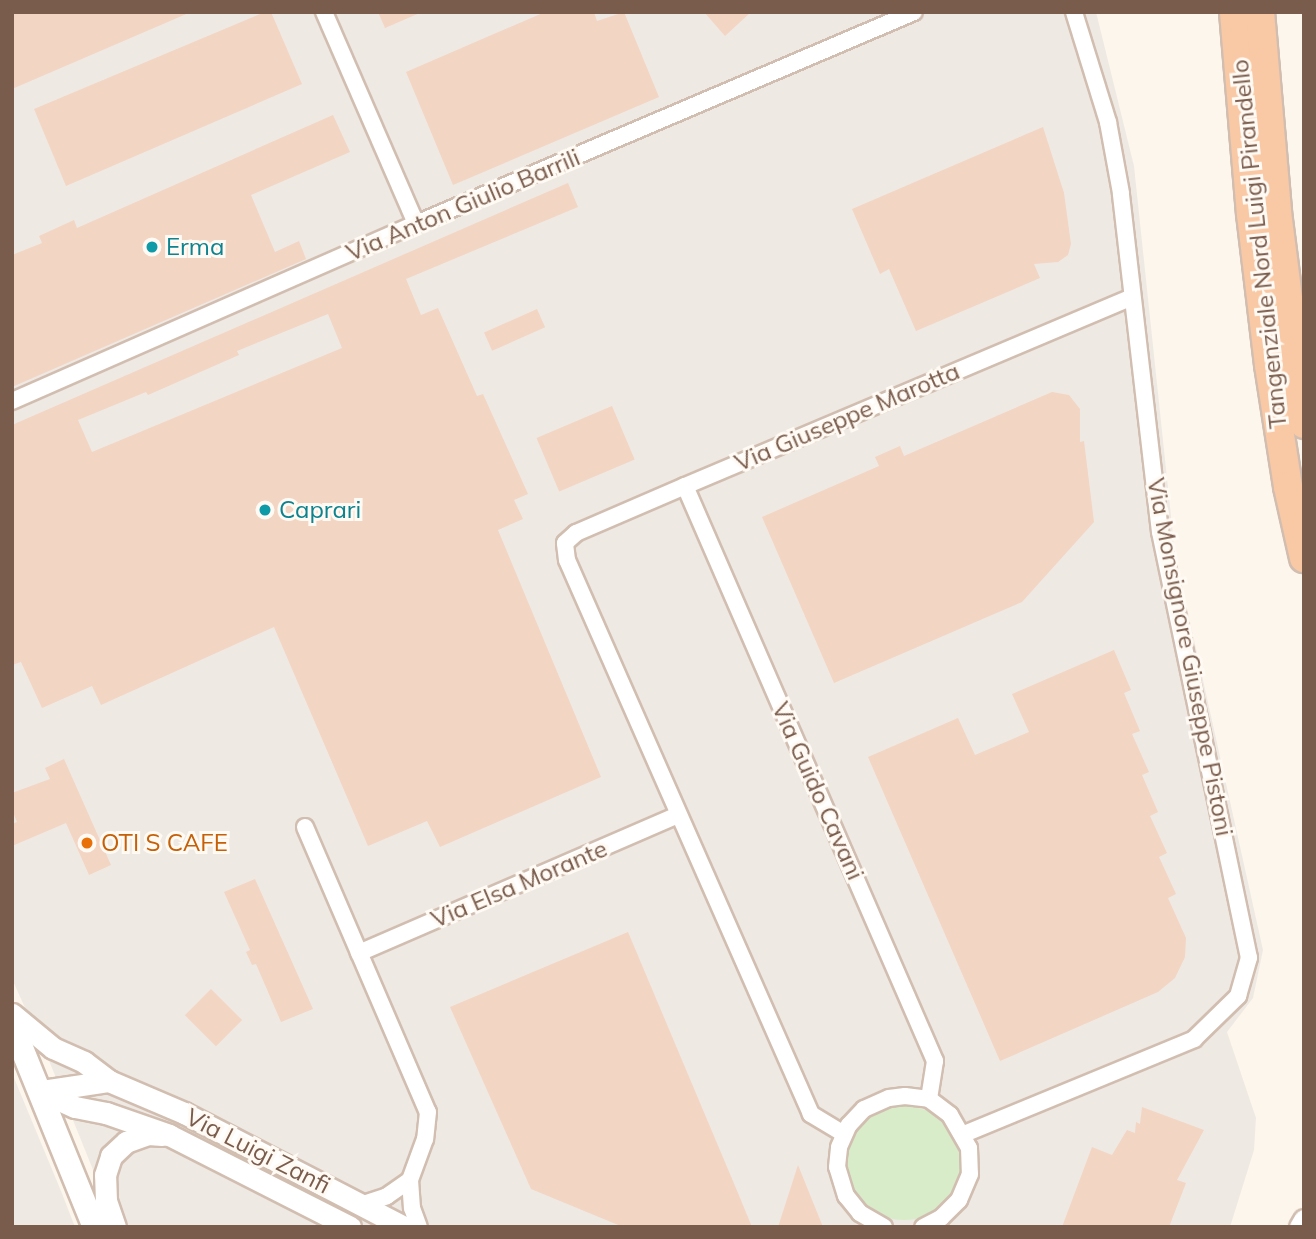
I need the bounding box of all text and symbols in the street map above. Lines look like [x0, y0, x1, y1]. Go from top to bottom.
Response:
street label: Tangenziale Nord Luigi Pirandello [1225, 58, 1293, 430]
street label: Via Anton Giulio Barrili [342, 143, 584, 267]
place label: Erma [166, 233, 224, 261]
marker: Erma [144, 239, 160, 255]
street label: Via Giuseppe Marotta [730, 357, 964, 477]
street label: Via Monsignore Giuseppe Pistoni [1141, 475, 1239, 839]
place label: Caprari [279, 496, 361, 524]
marker: Caprari [257, 502, 273, 518]
street label: Via Guido Cavani [766, 698, 870, 884]
place label: OTI S CAFE [101, 829, 228, 857]
street label: Via Elsa Morante [427, 834, 611, 934]
marker: OTI S CAFE [79, 835, 95, 851]
street label: Via Luigi Zanfi [181, 1102, 335, 1200]

